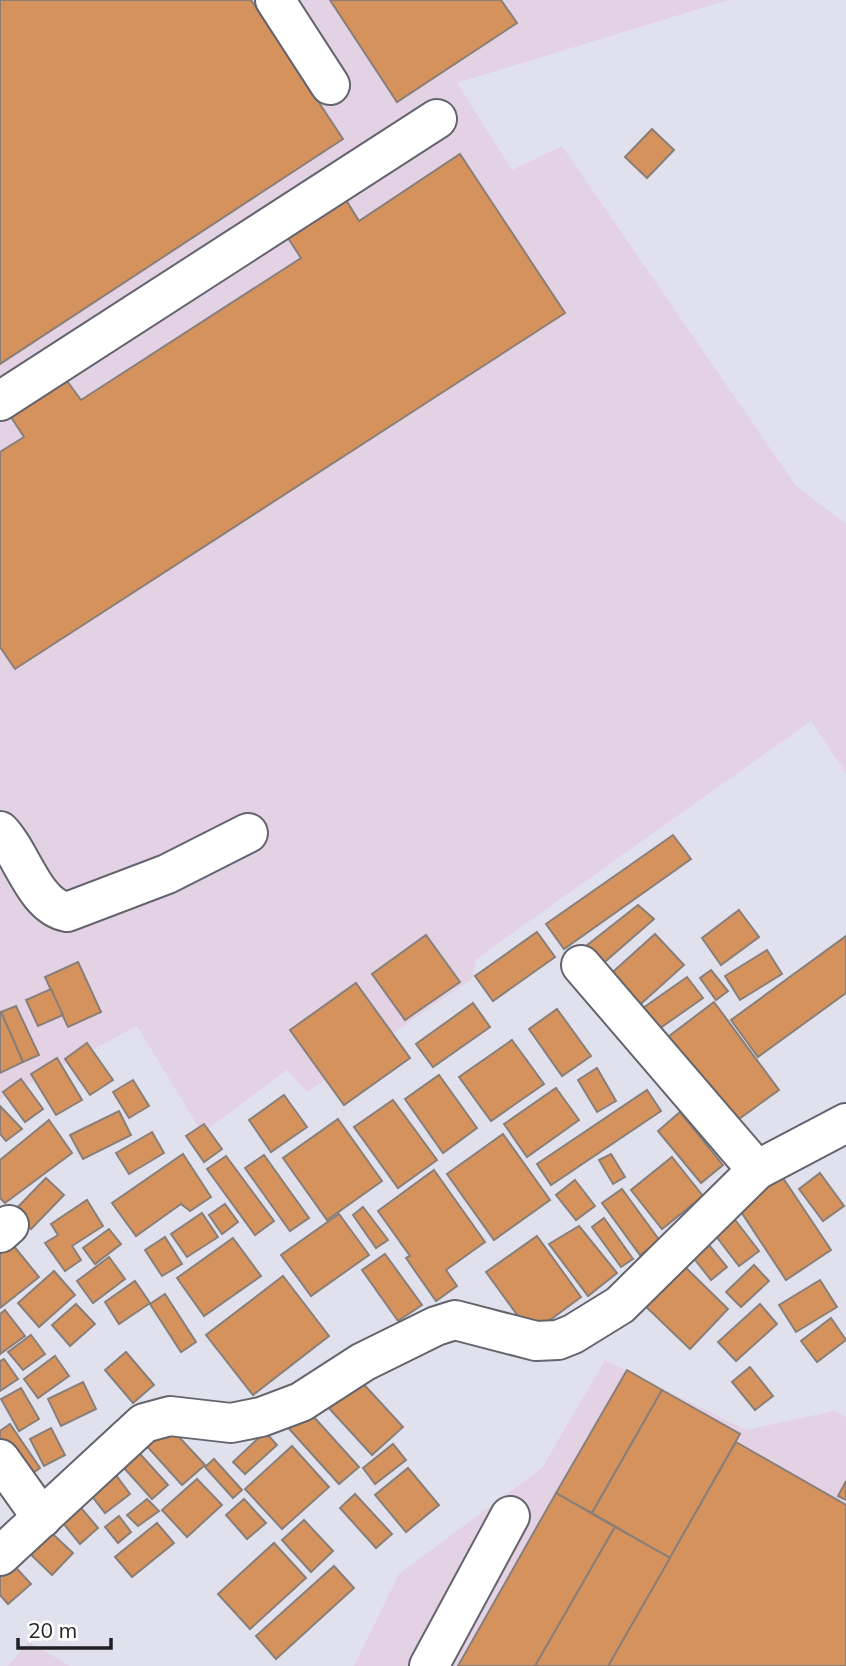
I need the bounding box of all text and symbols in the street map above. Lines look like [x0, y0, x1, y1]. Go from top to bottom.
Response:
scale bar [18, 1606, 110, 1650]
text: 20 m [28, 1617, 77, 1643]

